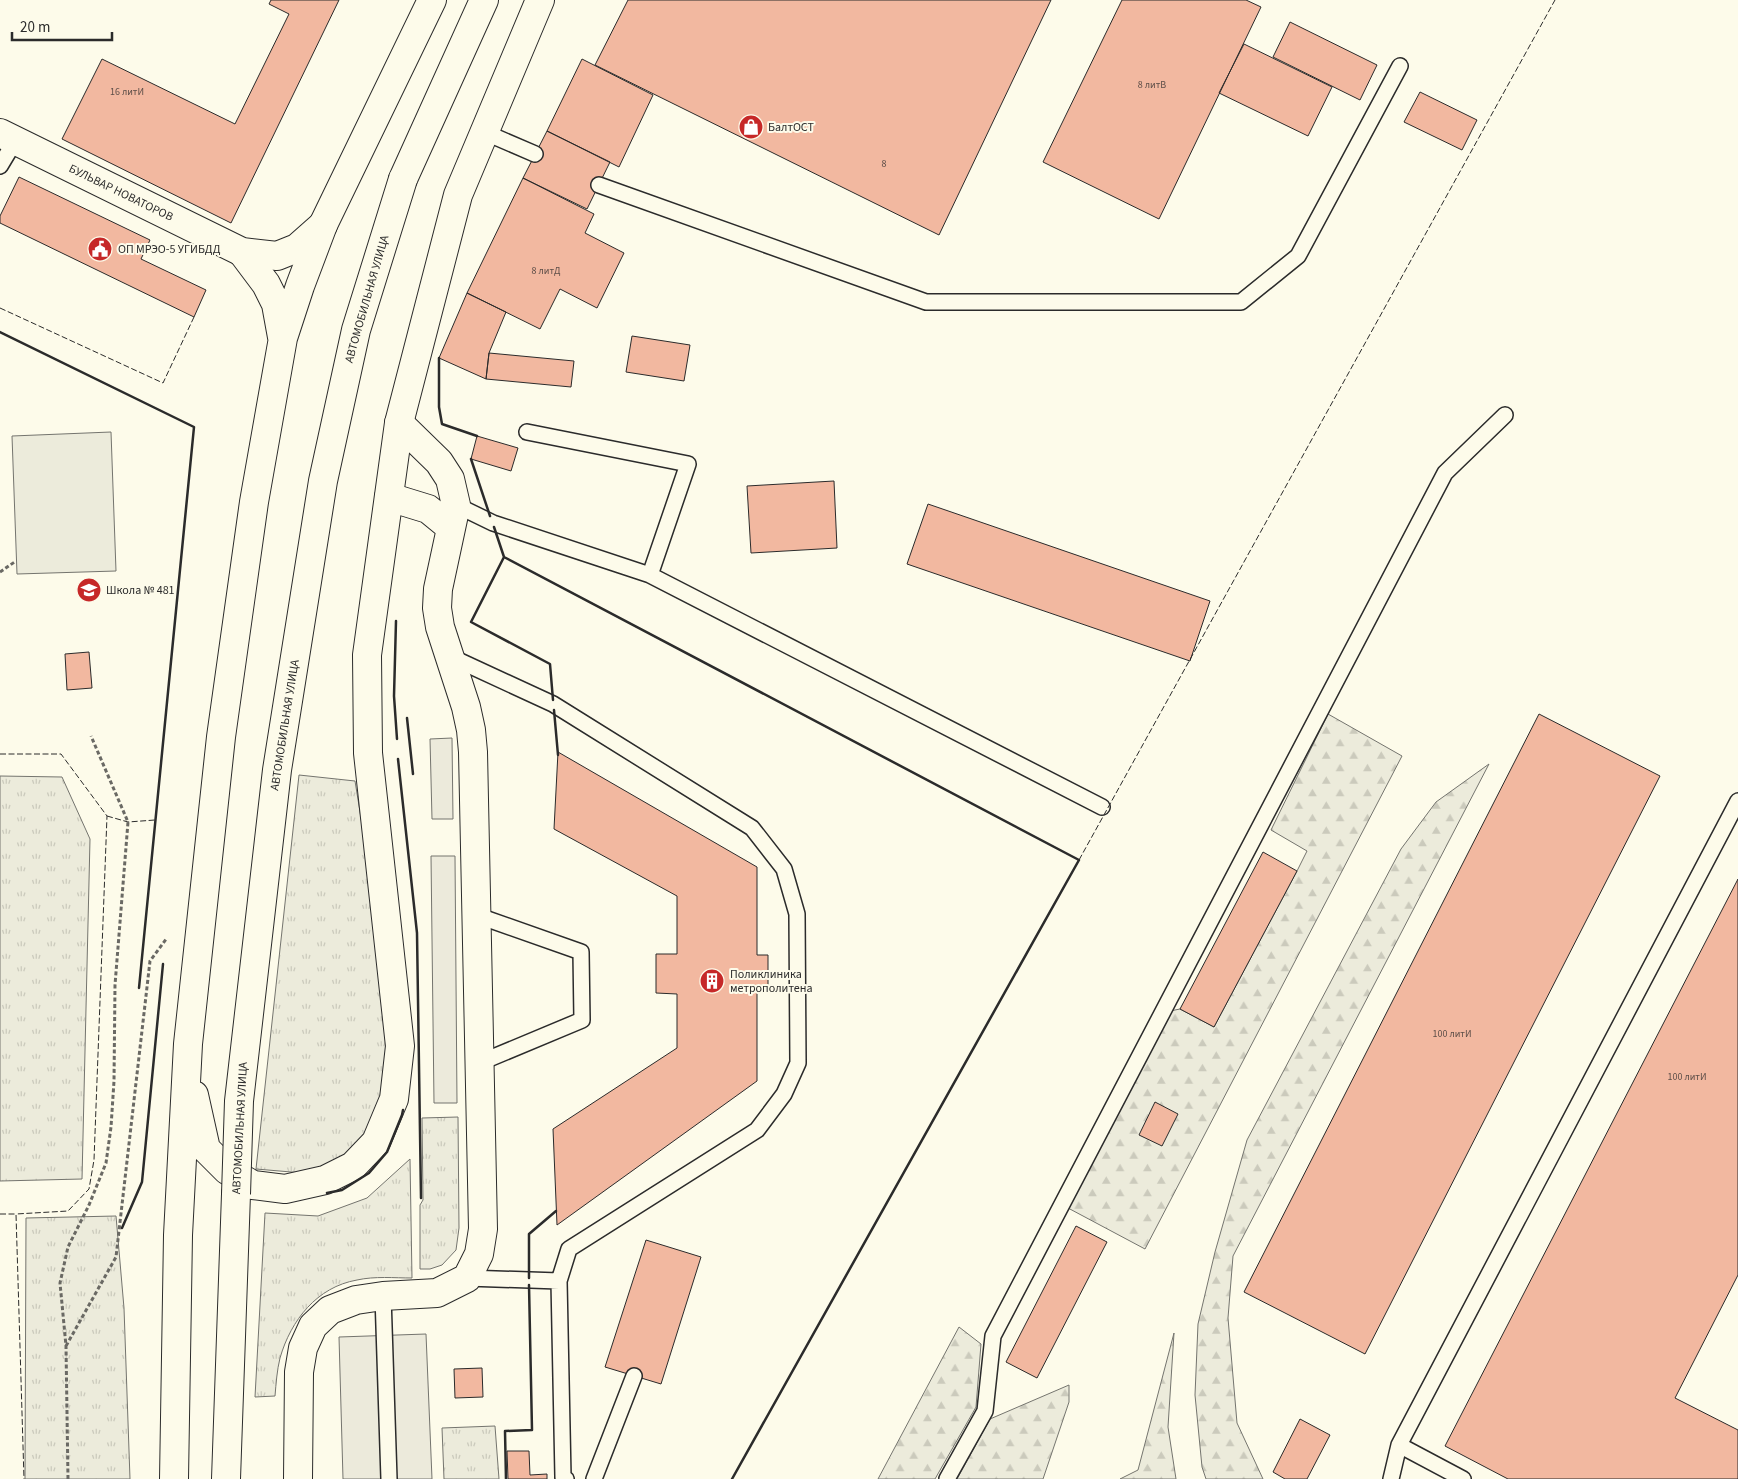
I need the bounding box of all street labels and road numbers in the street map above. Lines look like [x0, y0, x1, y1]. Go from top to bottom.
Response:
street label: БУЛЬВАР НОВАТОРОВ [66, 160, 176, 226]
street label: АВТОМОБИЛЬНАЯ УЛИЦА [341, 233, 394, 365]
street label: АВТОМОБИЛЬНАЯ УЛИЦА [266, 658, 304, 792]
street label: АВТОМОБИЛЬНАЯ УЛИЦА [228, 1061, 252, 1195]

